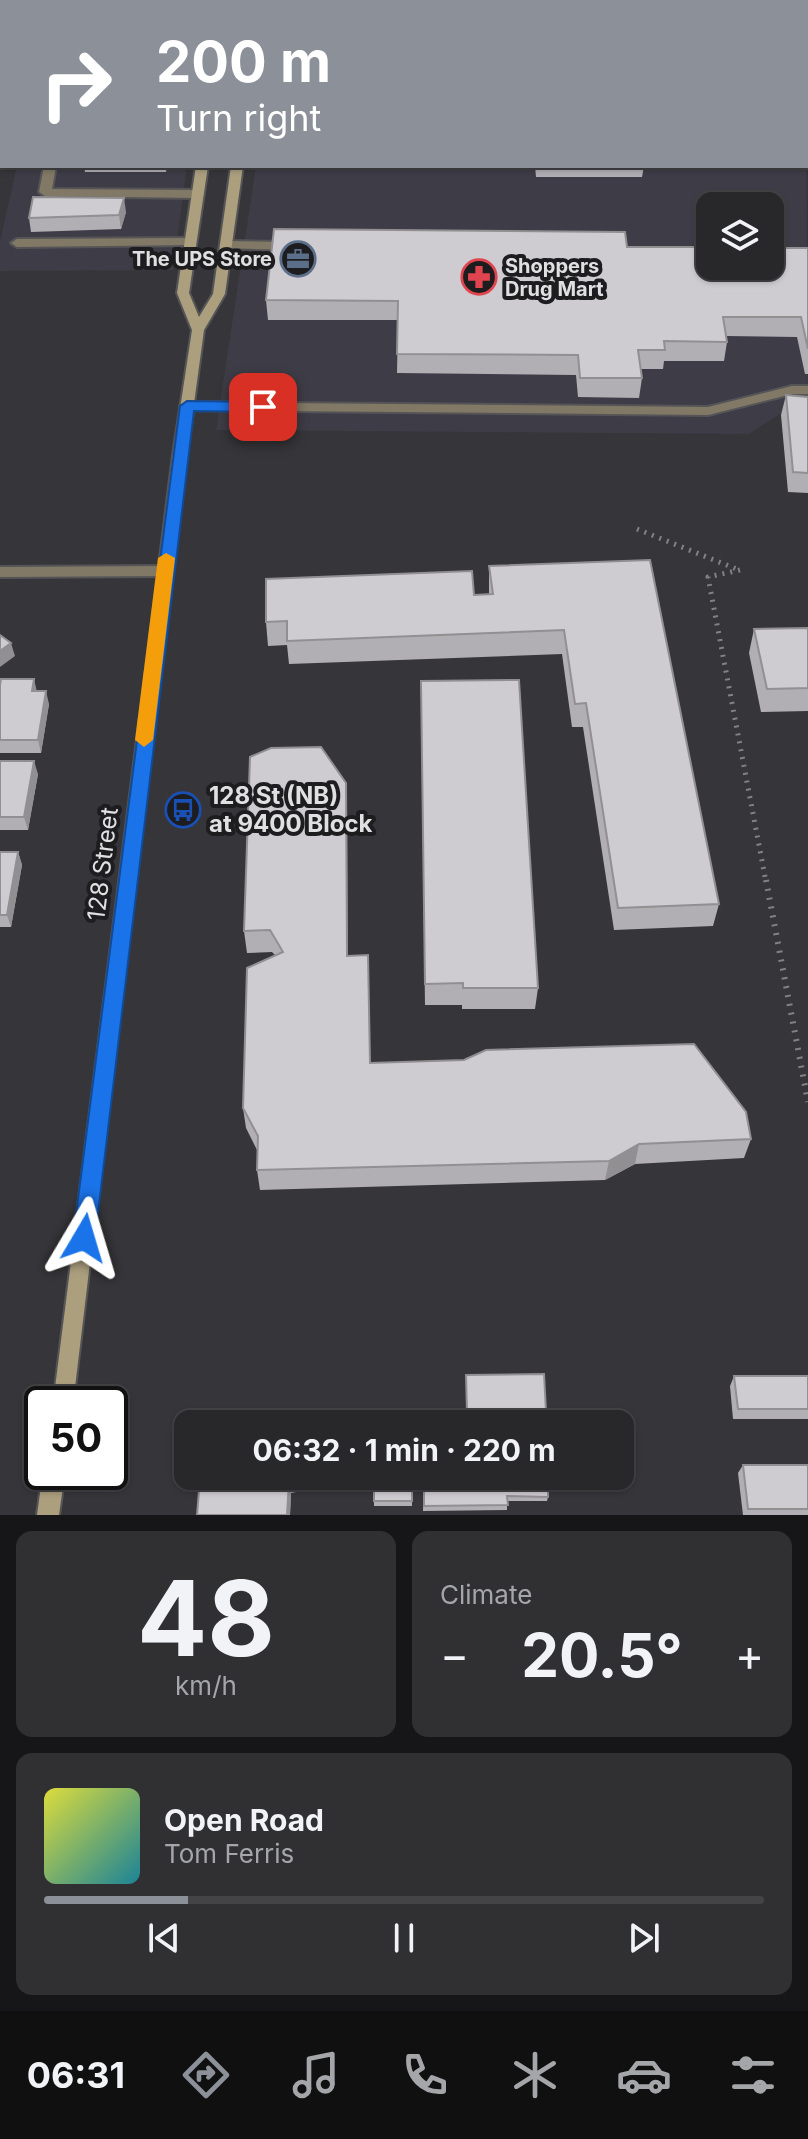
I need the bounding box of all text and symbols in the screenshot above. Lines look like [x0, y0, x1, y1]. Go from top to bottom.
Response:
text: 200 m [156, 28, 331, 96]
icon: right [24, 32, 128, 136]
text: Turn right [156, 96, 321, 140]
map controls [696, 192, 784, 280]
button: layers [696, 192, 784, 280]
office icon: The UPS Store [279, 240, 317, 278]
place label: The UPS Store [132, 247, 272, 271]
place label: Shoppers Drug Mart [505, 254, 604, 301]
pharmacy icon: Shoppers Drug Mart [460, 258, 498, 296]
pin [229, 373, 297, 441]
icon: arrive [241, 385, 285, 429]
place label: 128 St (NB) at 9400 Block [209, 781, 372, 838]
bus stop icon: 128 St (NB) at 9400 Block [164, 791, 202, 829]
street label: 128 Street [81, 806, 124, 922]
position arrow [42, 1196, 126, 1280]
speed limit sign: 50 [24, 1386, 128, 1490]
text: 06:32 · 1 min · 220 m [252, 1432, 556, 1468]
text: 48 [137, 1555, 275, 1681]
text: Climate [440, 1579, 532, 1610]
text: 20.5° [521, 1619, 683, 1691]
text: − [440, 1628, 469, 1682]
text: + [735, 1628, 764, 1682]
text: km/h [175, 1670, 237, 1701]
text: Open Road [164, 1802, 324, 1838]
text: Tom Ferris [164, 1838, 294, 1869]
icon: previous [142, 1916, 186, 1960]
icon: pause [382, 1916, 426, 1960]
icon: next [622, 1916, 666, 1960]
icon: directions [178, 2047, 234, 2103]
icon: music [288, 2047, 344, 2103]
icon: phone [397, 2047, 453, 2103]
icon: climate [507, 2047, 563, 2103]
icon: car [616, 2047, 672, 2103]
icon: filters [725, 2047, 781, 2103]
text: 06:31 [27, 2053, 125, 2097]

